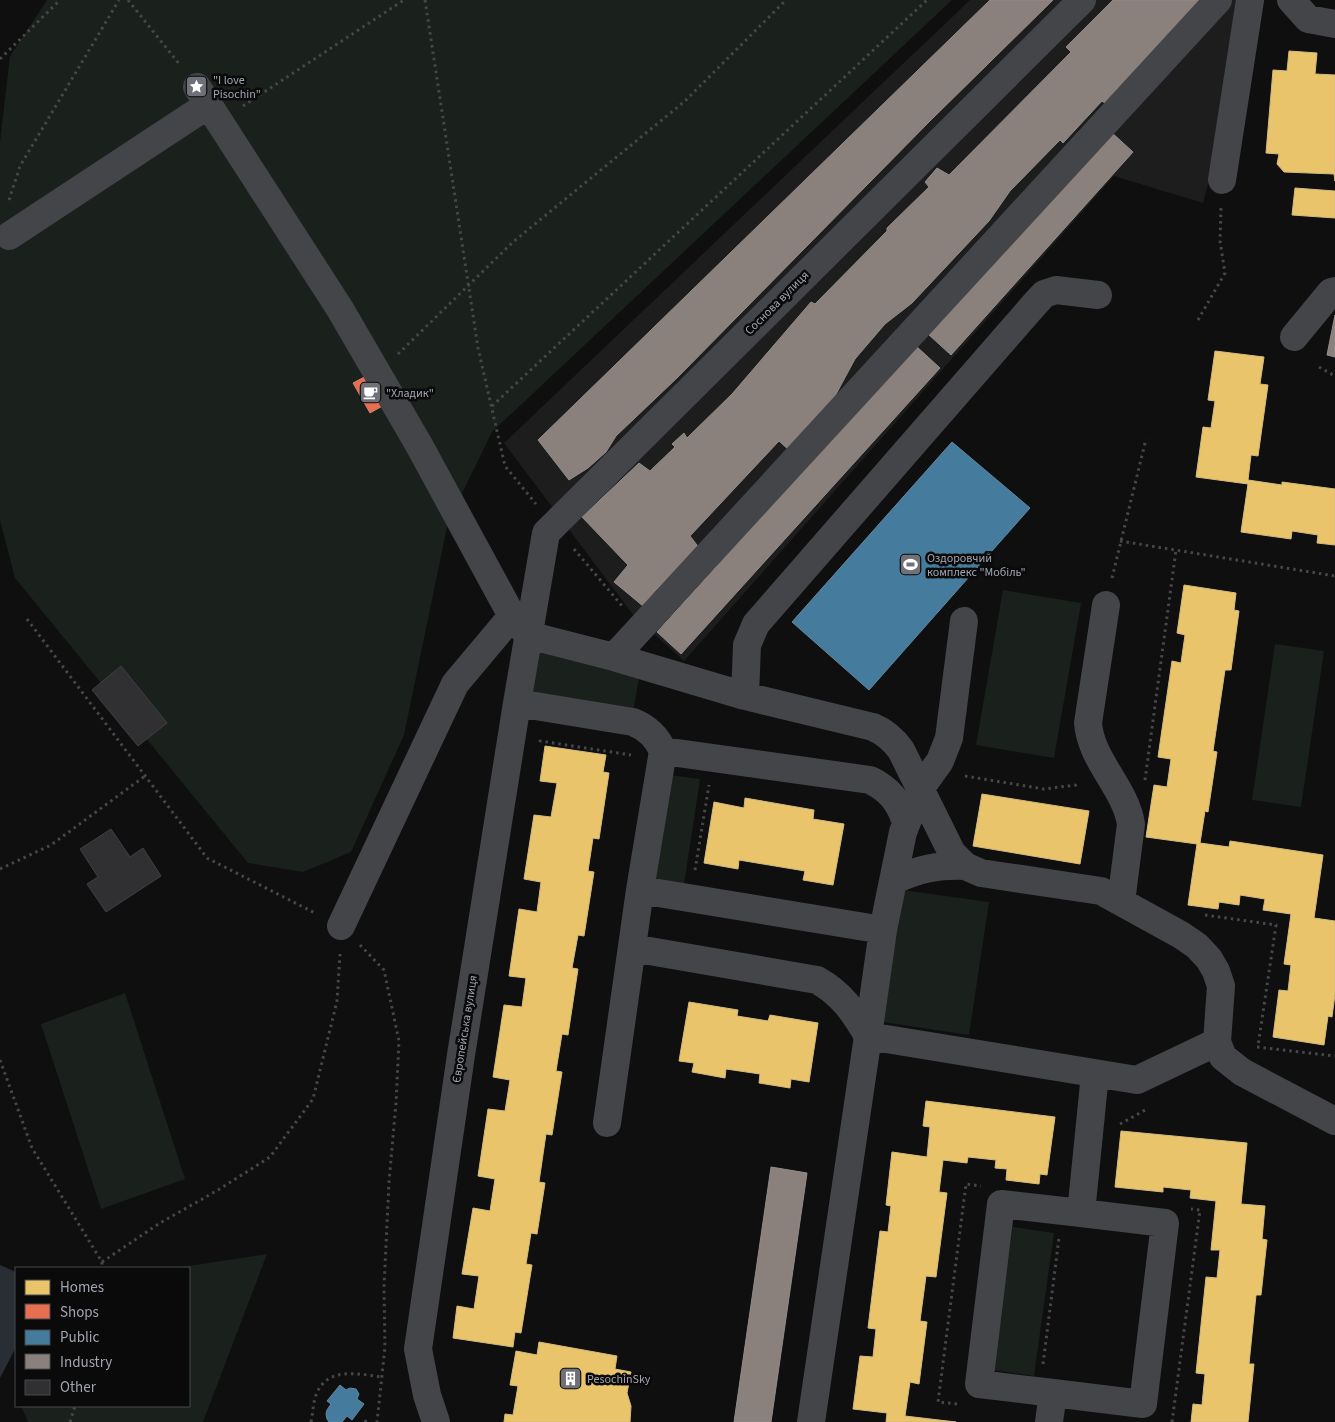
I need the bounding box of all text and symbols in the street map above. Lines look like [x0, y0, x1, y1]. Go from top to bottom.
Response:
place label: "I love Pisochin" [213, 72, 261, 103]
place icon: "I love Pisochin" [185, 75, 209, 99]
street label: Соснова вулиця [741, 267, 813, 339]
cafe icon: "Хладик" [358, 381, 382, 405]
place label: "Хладик" [386, 385, 434, 402]
place label: Оздоровчий комплекс "Мобіль" [927, 550, 1026, 581]
sports icon: Оздоровчий комплекс "Мобіль" [899, 553, 923, 577]
street label: Європейська вулиця [448, 974, 482, 1084]
legend [15, 1267, 190, 1407]
text: Homes [60, 1277, 104, 1298]
text: Shops [60, 1302, 99, 1323]
text: Public [60, 1327, 99, 1348]
text: Industry [60, 1352, 112, 1373]
building icon: PesochinSky [559, 1367, 583, 1391]
place label: PesochinSky [587, 1371, 651, 1388]
text: Other [60, 1377, 97, 1398]

